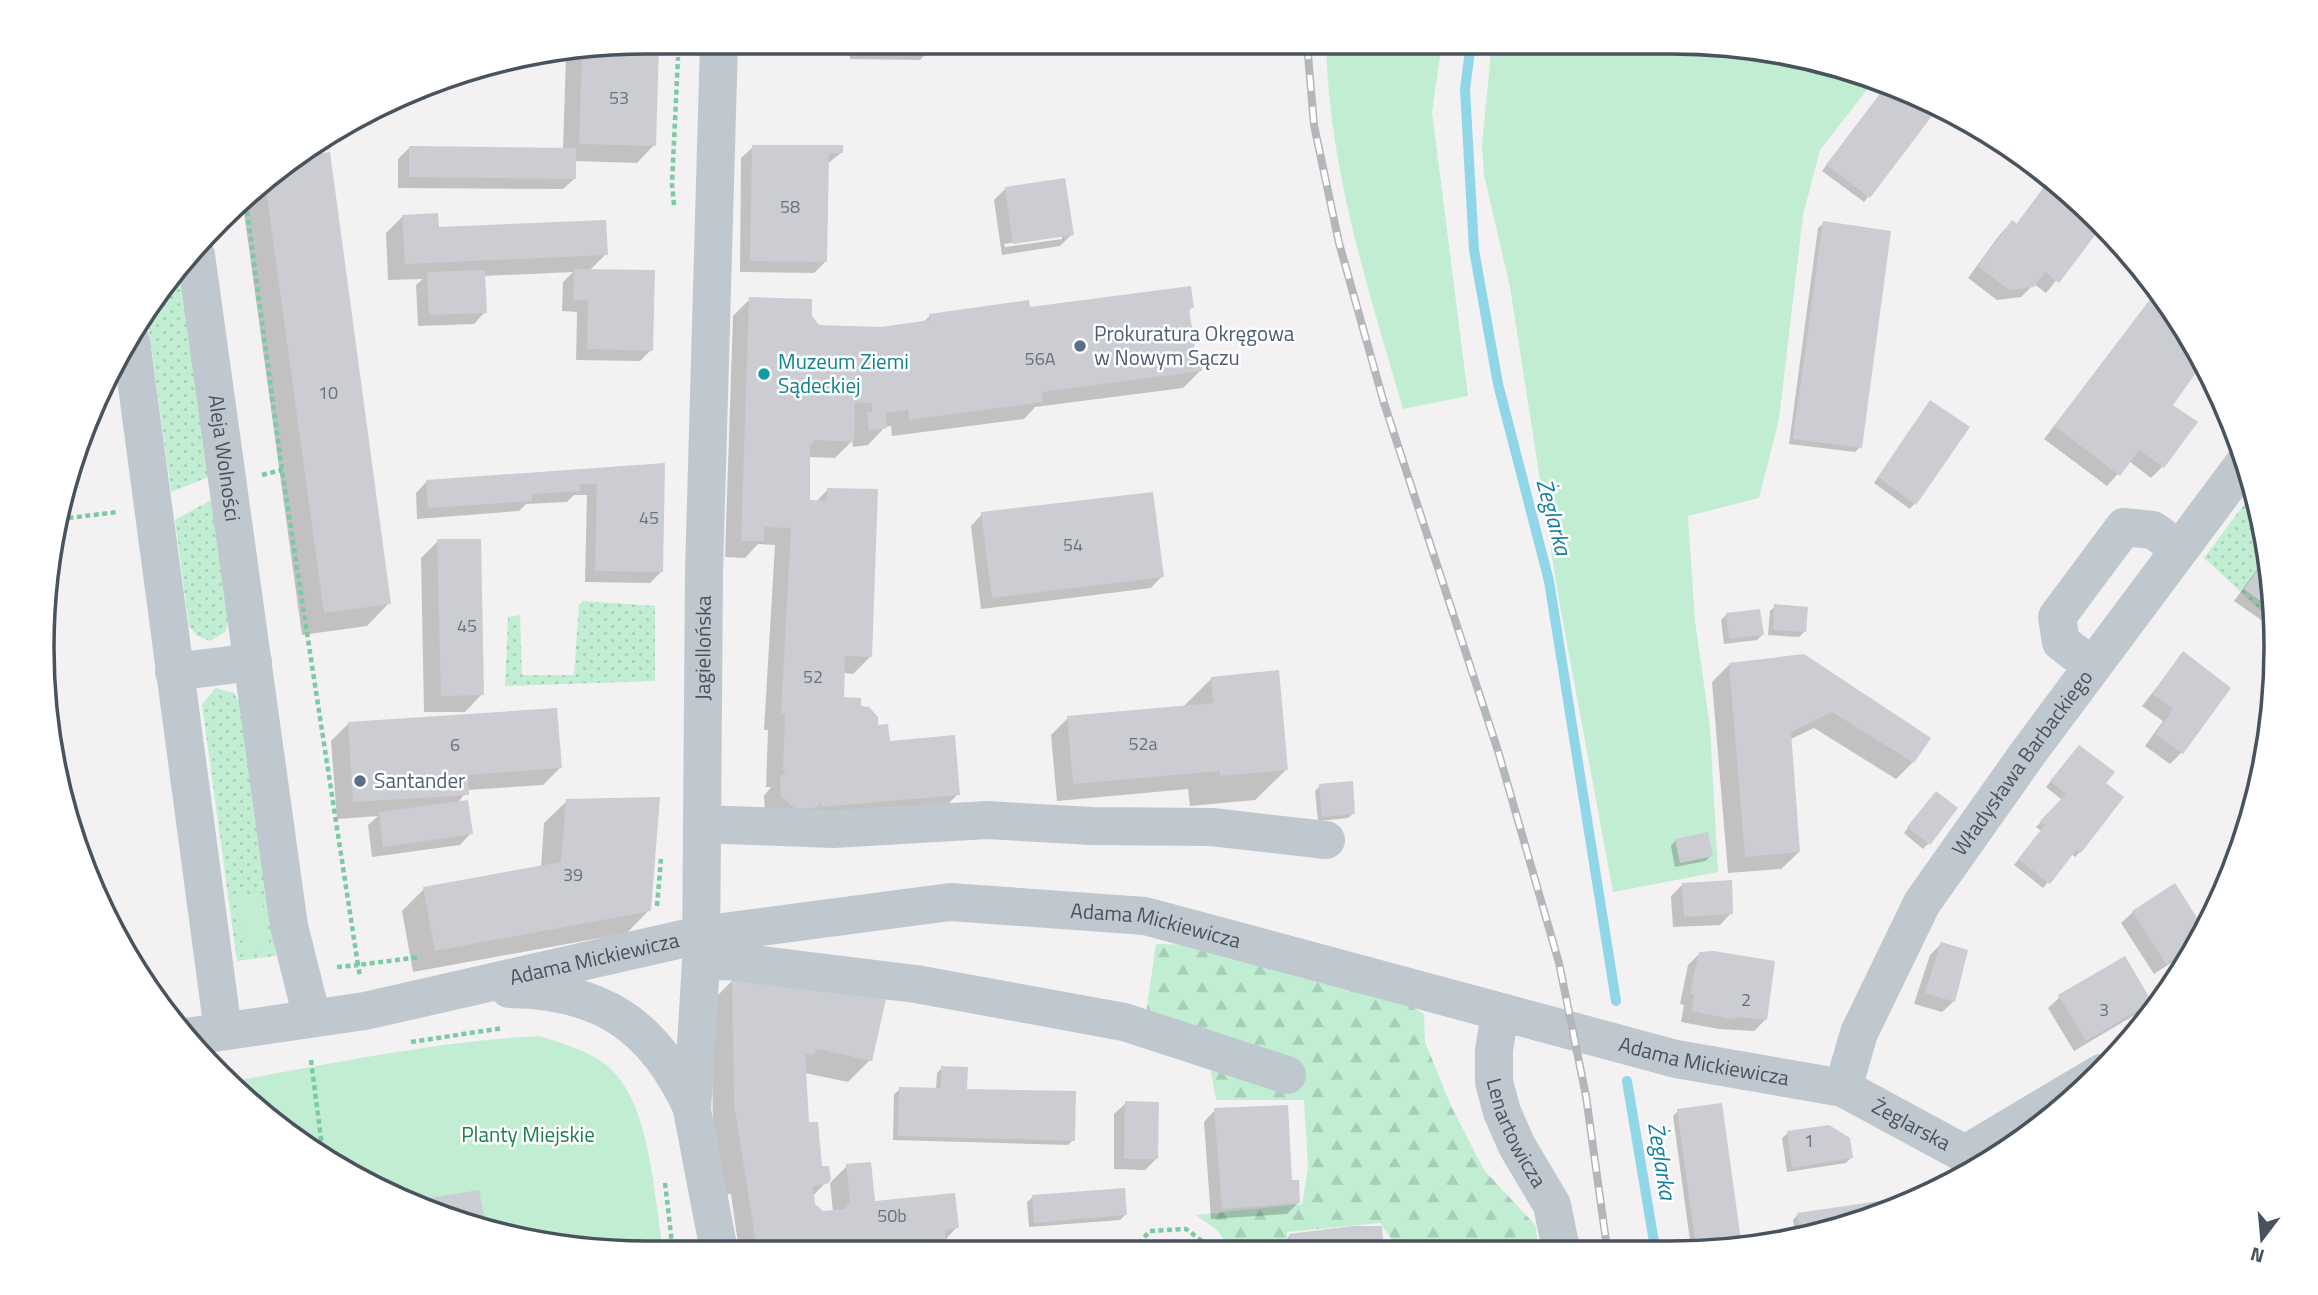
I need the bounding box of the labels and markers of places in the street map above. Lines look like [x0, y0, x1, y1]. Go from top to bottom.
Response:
place label: Prokuratura Okręgowa w Nowym Sączu [1094, 317, 1295, 373]
marker: Prokuratura Okręgowa w Nowym Sączu [1072, 338, 1088, 354]
place label: Muzeum Ziemi Sądeckiej [778, 345, 909, 401]
marker: Muzeum Ziemi Sądeckiej [756, 366, 772, 382]
place label: Santander [374, 764, 465, 796]
marker: Santander [352, 773, 368, 789]

